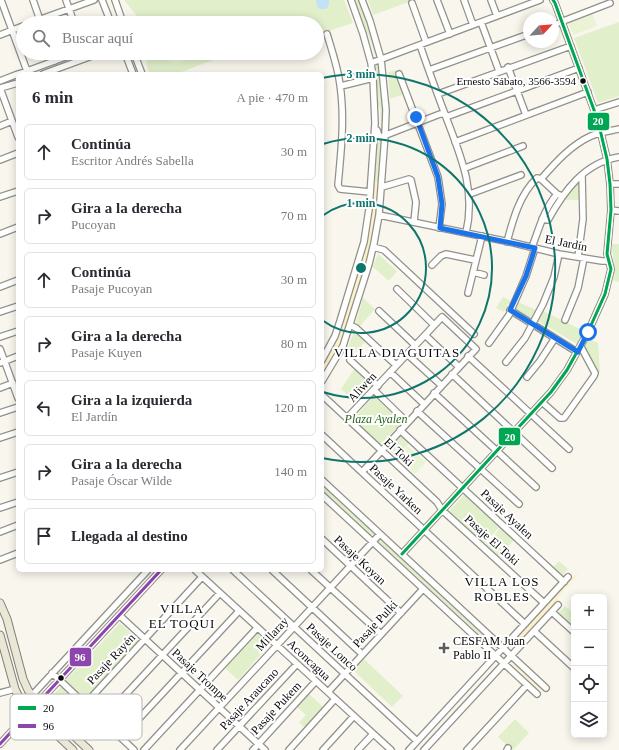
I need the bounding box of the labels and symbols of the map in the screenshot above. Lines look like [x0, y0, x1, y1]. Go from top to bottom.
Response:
north arrow [523, 12, 559, 48]
text: 3 min [346, 67, 376, 81]
place label: Ernesto Sábato, 3566-3594 [457, 75, 577, 87]
marker: Ernesto Sábato, 3566-3594 [578, 76, 588, 86]
route end [407, 108, 425, 126]
line badge: 20 [587, 112, 610, 131]
text: 20 [593, 115, 604, 127]
text: 2 min [346, 131, 376, 145]
text: 1 min [346, 196, 376, 210]
street label: El Jardín [544, 232, 588, 254]
centre of rings [354, 261, 368, 275]
route start [579, 323, 597, 341]
district label: VILLA DIAGUITAS [334, 345, 460, 360]
street label: Aliwen [345, 369, 379, 405]
park label: Plaza Ayalen [344, 412, 407, 426]
line badge: 20 [498, 427, 521, 446]
text: 20 [505, 431, 516, 443]
street label: El Toki [381, 435, 417, 470]
street label: Pasaje Yarken [367, 461, 425, 517]
street label: Pasaje Ayalen [478, 486, 536, 542]
street label: Pasaje El Toki [462, 512, 523, 569]
street label: Pasaje Koyan [331, 532, 389, 588]
district label: VILLA LOS ROBLES [464, 574, 540, 604]
street label: Pasaje Pulki [350, 597, 401, 650]
district label: VILLA EL TOQUI [149, 601, 215, 631]
street label: Millaray [253, 614, 291, 654]
street label: Pasaje Lonco [304, 620, 360, 674]
street label: Pasaje Rayén [84, 631, 138, 687]
place label: CESFAM Juan Pablo II [453, 634, 525, 662]
street label: Aconcagua [284, 636, 334, 684]
marker: CESFAM Juan Pablo II [438, 642, 450, 654]
street label: Pasaje Trompe [169, 646, 231, 704]
line badge: 96 [69, 647, 92, 667]
text: 96 [75, 651, 86, 663]
street label: Pasaje Araucano [217, 665, 281, 733]
unlabelled marker [56, 673, 66, 683]
street label: Pasaje Pukem [248, 678, 304, 737]
legend [10, 694, 142, 740]
text: 20 [43, 702, 55, 714]
text: 96 [43, 720, 55, 732]

